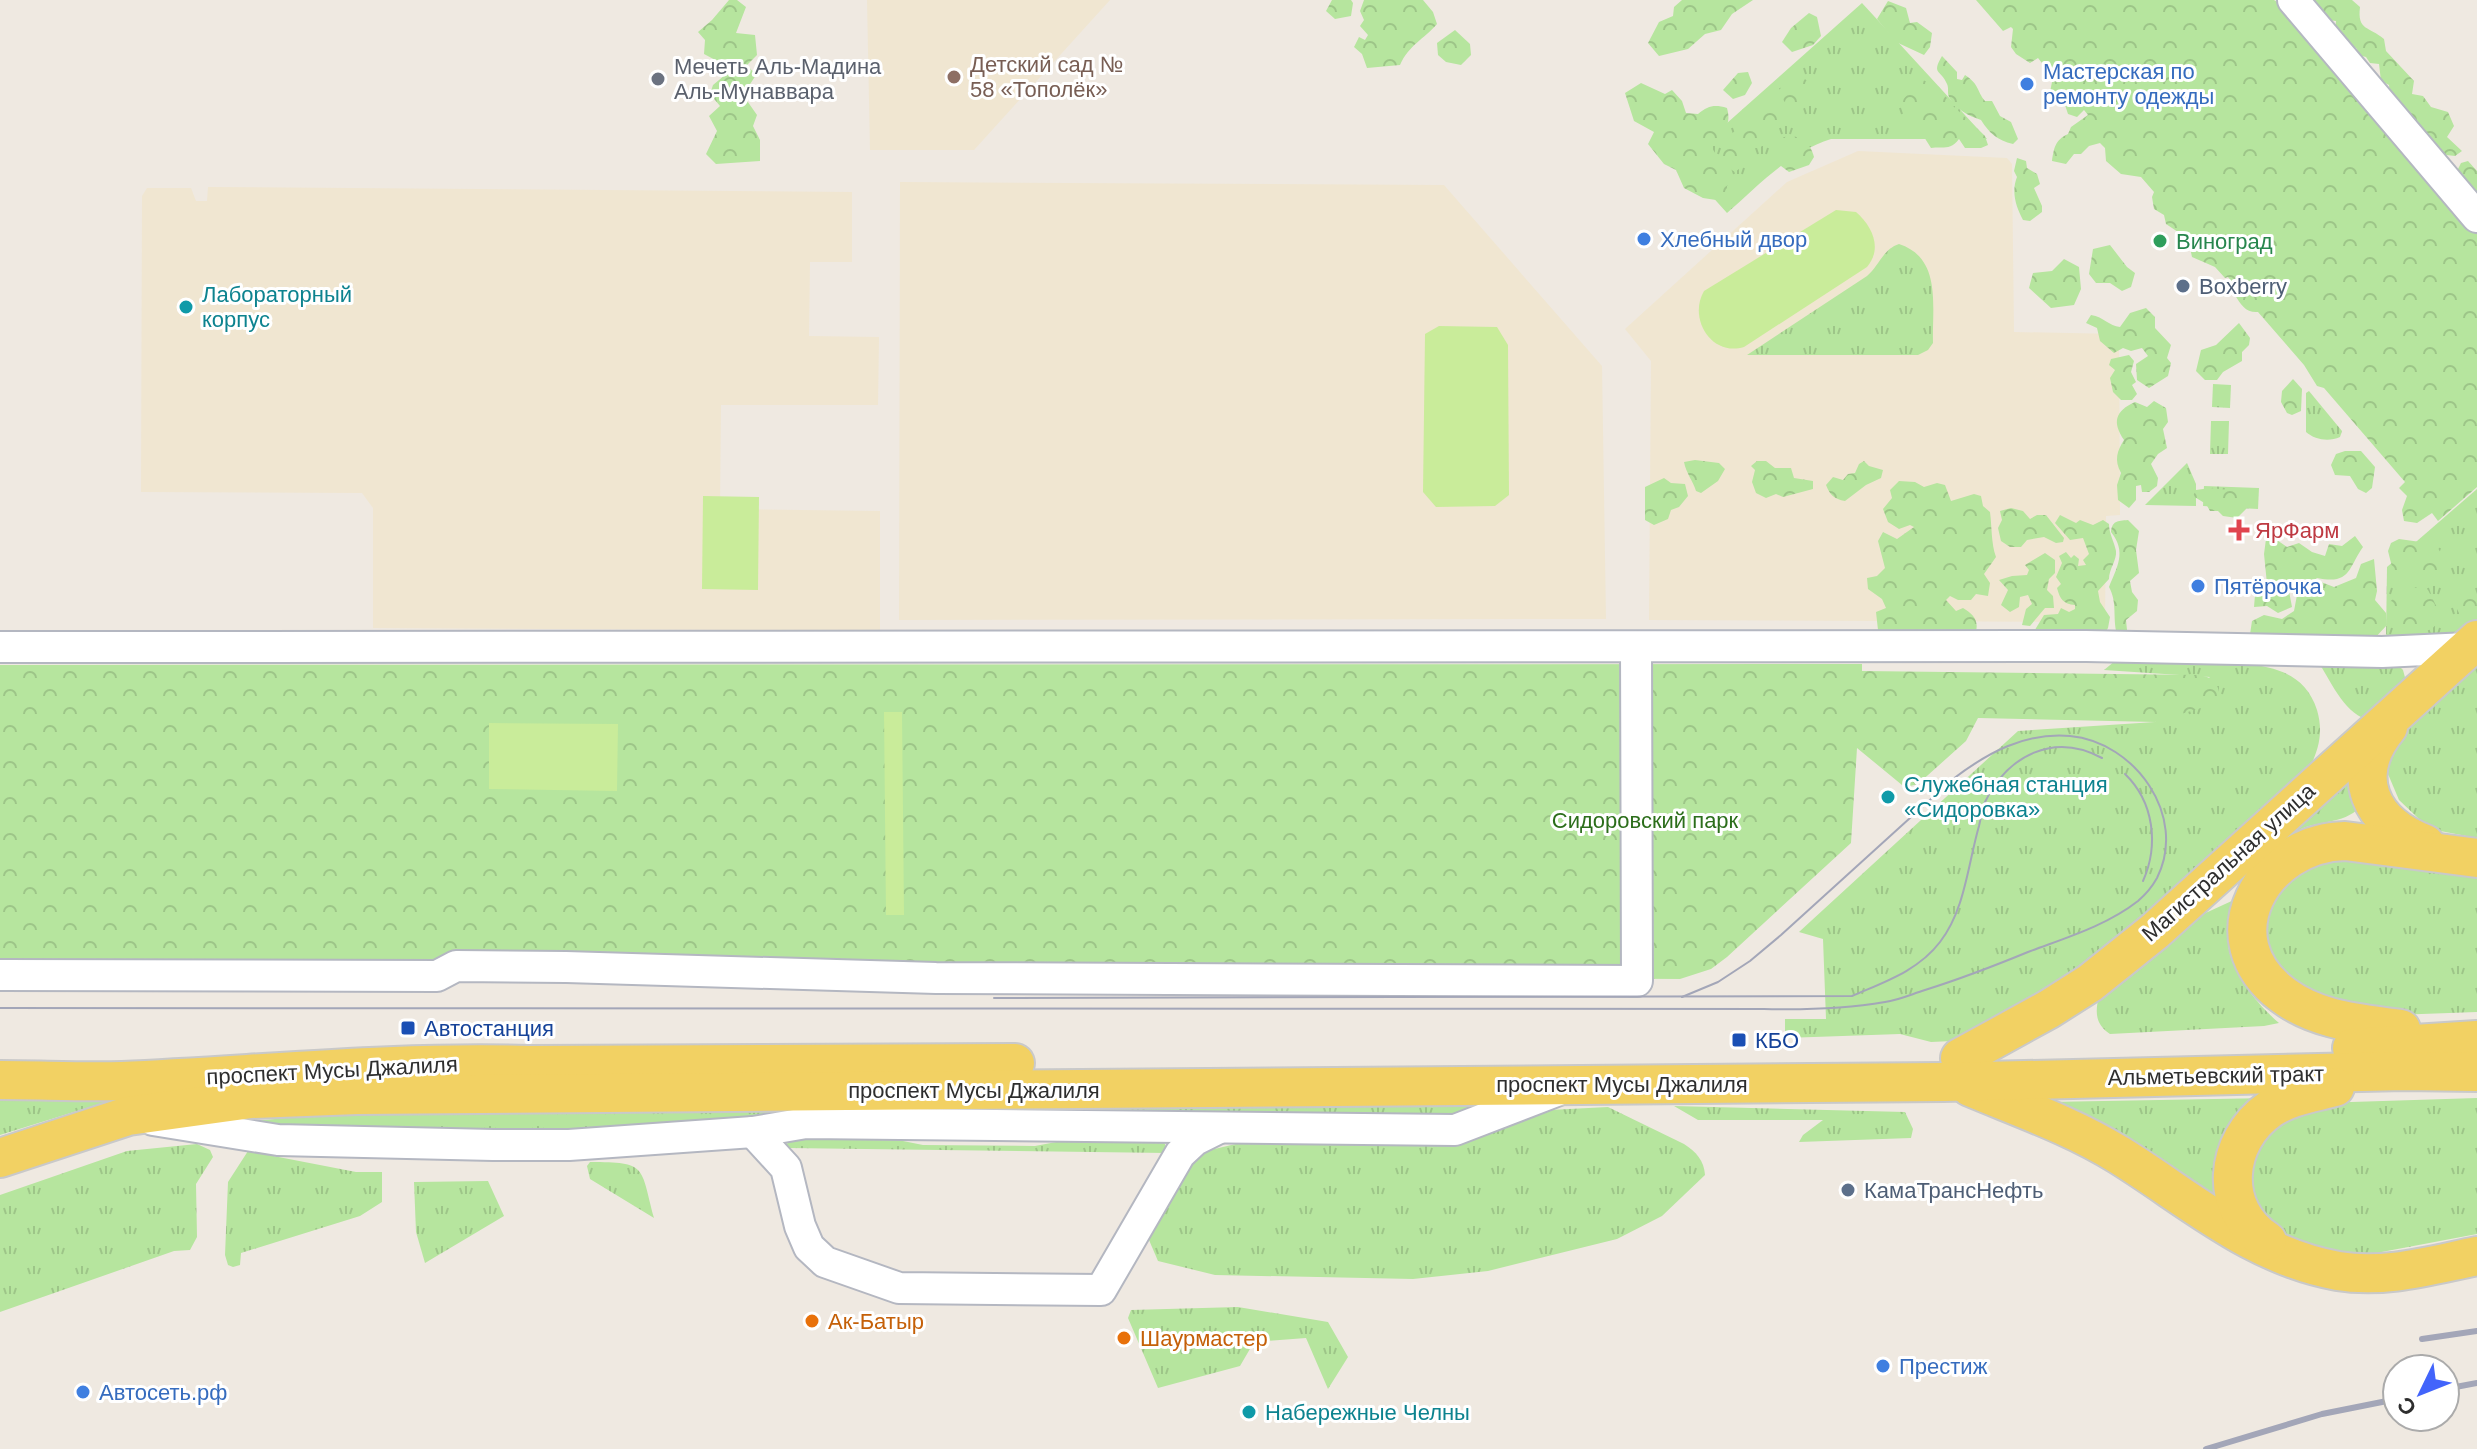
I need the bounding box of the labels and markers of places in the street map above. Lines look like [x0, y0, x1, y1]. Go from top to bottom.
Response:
place label: Детский сад № 58 «Тополёк» [970, 52, 1123, 102]
place label: Мечеть Аль-Мадина Аль-Мунаввара [674, 54, 882, 104]
place label: Мастерская по ремонту одежды [2043, 59, 2214, 109]
marker: Детский сад № 58 «Тополёк» [945, 68, 963, 86]
marker: Мечеть Аль-Мадина Аль-Мунаввара [649, 70, 667, 88]
marker: Мастерская по ремонту одежды [2018, 75, 2036, 93]
place label: Хлебный двор [1660, 227, 1807, 252]
place label: Виноград [2176, 229, 2273, 254]
marker: Хлебный двор [1635, 230, 1653, 248]
marker: Виноград [2151, 232, 2169, 250]
place label: Boxberry [2199, 274, 2287, 299]
marker: Boxberry [2174, 277, 2192, 295]
place label: Лабораторный корпус [202, 282, 352, 332]
marker: Лабораторный корпус [177, 298, 195, 316]
place label: ЯрФарм [2255, 518, 2339, 543]
marker: ЯрФарм [2230, 521, 2248, 539]
place label: Пятёрочка [2214, 574, 2323, 599]
marker: Пятёрочка [2189, 577, 2207, 595]
place label: Служебная станция «Сидоровка» [1904, 772, 2108, 822]
marker: Служебная станция «Сидоровка» [1879, 788, 1897, 806]
place label: Автостанция [424, 1016, 554, 1041]
marker: Автостанция [399, 1019, 417, 1037]
place label: КБО [1755, 1028, 1799, 1053]
marker: КБО [1730, 1031, 1748, 1049]
place label: КамаТрансНефть [1864, 1178, 2044, 1203]
marker: КамаТрансНефть [1839, 1181, 1857, 1199]
place label: Ак-Батыр [828, 1309, 924, 1334]
marker: Ак-Батыр [803, 1312, 821, 1330]
place label: Шаурмастер [1140, 1326, 1268, 1351]
marker: Шаурмастер [1115, 1329, 1133, 1347]
place label: Престиж [1899, 1354, 1988, 1379]
marker: Престиж [1874, 1357, 1892, 1375]
place label: Автосеть.рф [99, 1380, 227, 1405]
marker: Автосеть.рф [74, 1383, 92, 1401]
place label: Набережные Челны [1265, 1400, 1470, 1425]
marker: Набережные Челны [1240, 1403, 1258, 1421]

